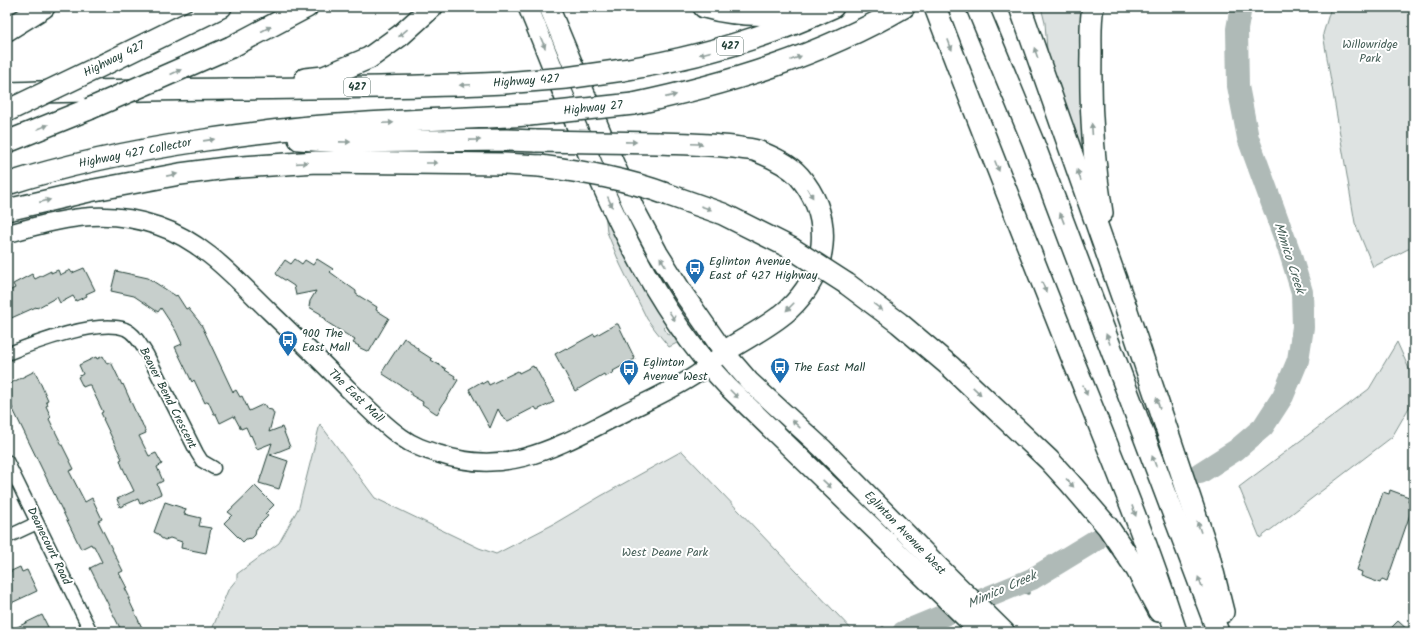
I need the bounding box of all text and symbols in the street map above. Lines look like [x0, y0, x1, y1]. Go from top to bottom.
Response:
one-way arrow [260, 26, 272, 33]
one-way arrow [398, 28, 408, 38]
park label: Willowridge Park [1342, 35, 1398, 68]
street label: Highway 427 [80, 36, 148, 82]
one-way arrow [540, 37, 546, 49]
road number: 427 [717, 37, 743, 55]
one-way arrow [947, 39, 953, 51]
one-way arrow [1033, 46, 1039, 58]
one-way arrow [698, 50, 710, 56]
one-way arrow [790, 55, 802, 61]
one-way arrow [171, 68, 183, 74]
street label: Highway 427 [492, 69, 560, 93]
road number: 427 [344, 78, 370, 96]
one-way arrow [459, 81, 471, 88]
one-way arrow [665, 92, 678, 98]
street label: Highway 27 [562, 95, 624, 121]
one-way arrow [382, 119, 394, 126]
one-way arrow [1089, 123, 1096, 135]
one-way arrow [38, 124, 50, 130]
street label: Highway 427 Collector [77, 133, 194, 173]
one-way arrow [203, 137, 215, 143]
one-way arrow [469, 137, 482, 143]
one-way arrow [339, 138, 351, 145]
one-way arrow [625, 139, 638, 145]
one-way arrow [691, 141, 703, 148]
one-way arrow [296, 159, 308, 166]
one-way arrow [426, 160, 439, 166]
one-way arrow [994, 161, 1000, 173]
one-way arrow [1076, 169, 1082, 181]
one-way arrow [166, 172, 179, 178]
one-way arrow [806, 188, 814, 198]
one-way arrow [607, 196, 613, 208]
one-way arrow [39, 198, 51, 204]
one-way arrow [700, 205, 712, 211]
one-way arrow [1058, 211, 1064, 223]
water label: Mimico Creek [1268, 220, 1311, 298]
place label: Eglinton Avenue East of 427 Highway [709, 252, 818, 285]
one-way arrow [659, 256, 667, 267]
bus stop icon: Eglinton Avenue East of 427 Highway [684, 257, 706, 285]
one-way arrow [1042, 281, 1048, 293]
one-way arrow [785, 303, 795, 312]
one-way arrow [873, 303, 884, 312]
one-way arrow [668, 310, 676, 321]
place label: 900 The East Mall [302, 324, 350, 357]
bus stop icon: 900 The East Mall [277, 329, 299, 357]
one-way arrow [1104, 333, 1110, 345]
street label: Beaver Bend Crescent [134, 344, 202, 452]
place label: Eglinton Avenue West [643, 353, 708, 386]
bus stop icon: The East Mall [769, 356, 791, 384]
bus stop icon: Eglinton Avenue West [618, 358, 640, 386]
place label: The East Mall [794, 358, 865, 377]
street label: The East Mall [324, 364, 388, 428]
one-way arrow [1083, 385, 1089, 397]
one-way arrow [972, 387, 982, 396]
one-way arrow [729, 389, 739, 399]
one-way arrow [1155, 397, 1161, 409]
one-way arrow [791, 419, 801, 429]
one-way arrow [1150, 454, 1156, 466]
one-way arrow [1065, 478, 1074, 487]
one-way arrow [822, 480, 833, 489]
street label: Eglinton Avenue West [860, 487, 951, 580]
street label: Deanecourt Road [22, 504, 77, 589]
one-way arrow [1131, 505, 1137, 517]
one-way arrow [1196, 520, 1202, 532]
park label: West Deane Park [622, 543, 709, 562]
water label: Mimico Creek [964, 565, 1042, 615]
one-way arrow [1196, 576, 1202, 588]

